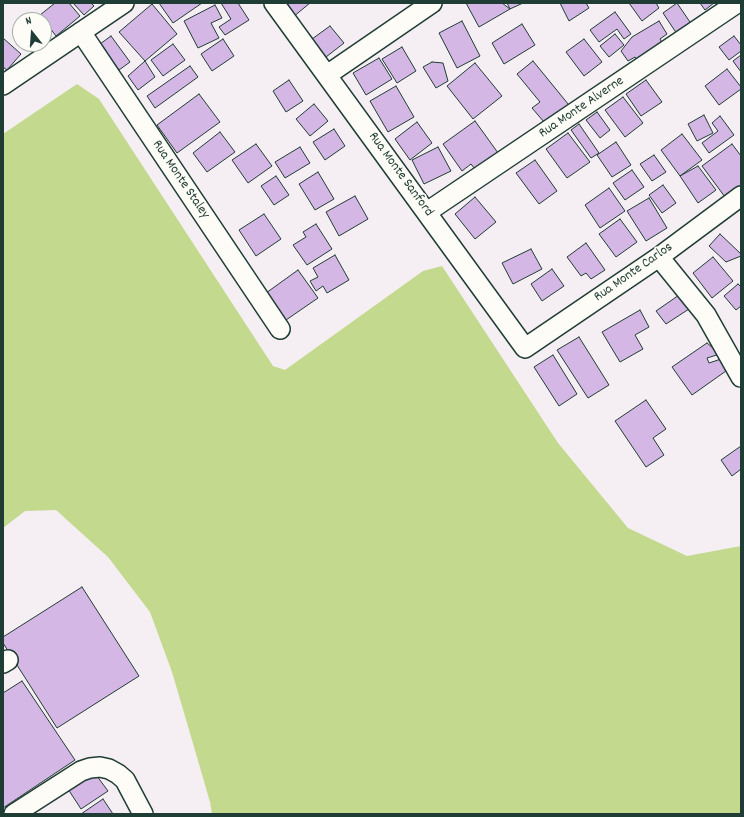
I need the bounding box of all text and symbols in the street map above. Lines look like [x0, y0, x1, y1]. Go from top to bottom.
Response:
north arrow [12, 12, 52, 52]
text: N [24, 13, 34, 30]
street label: Rua Monte Alverne [536, 73, 628, 143]
street label: Rua Monte Sanford [364, 130, 436, 220]
street label: Rua Monte Staley [148, 138, 212, 222]
street label: Rua Monte Carlos [591, 240, 677, 306]

